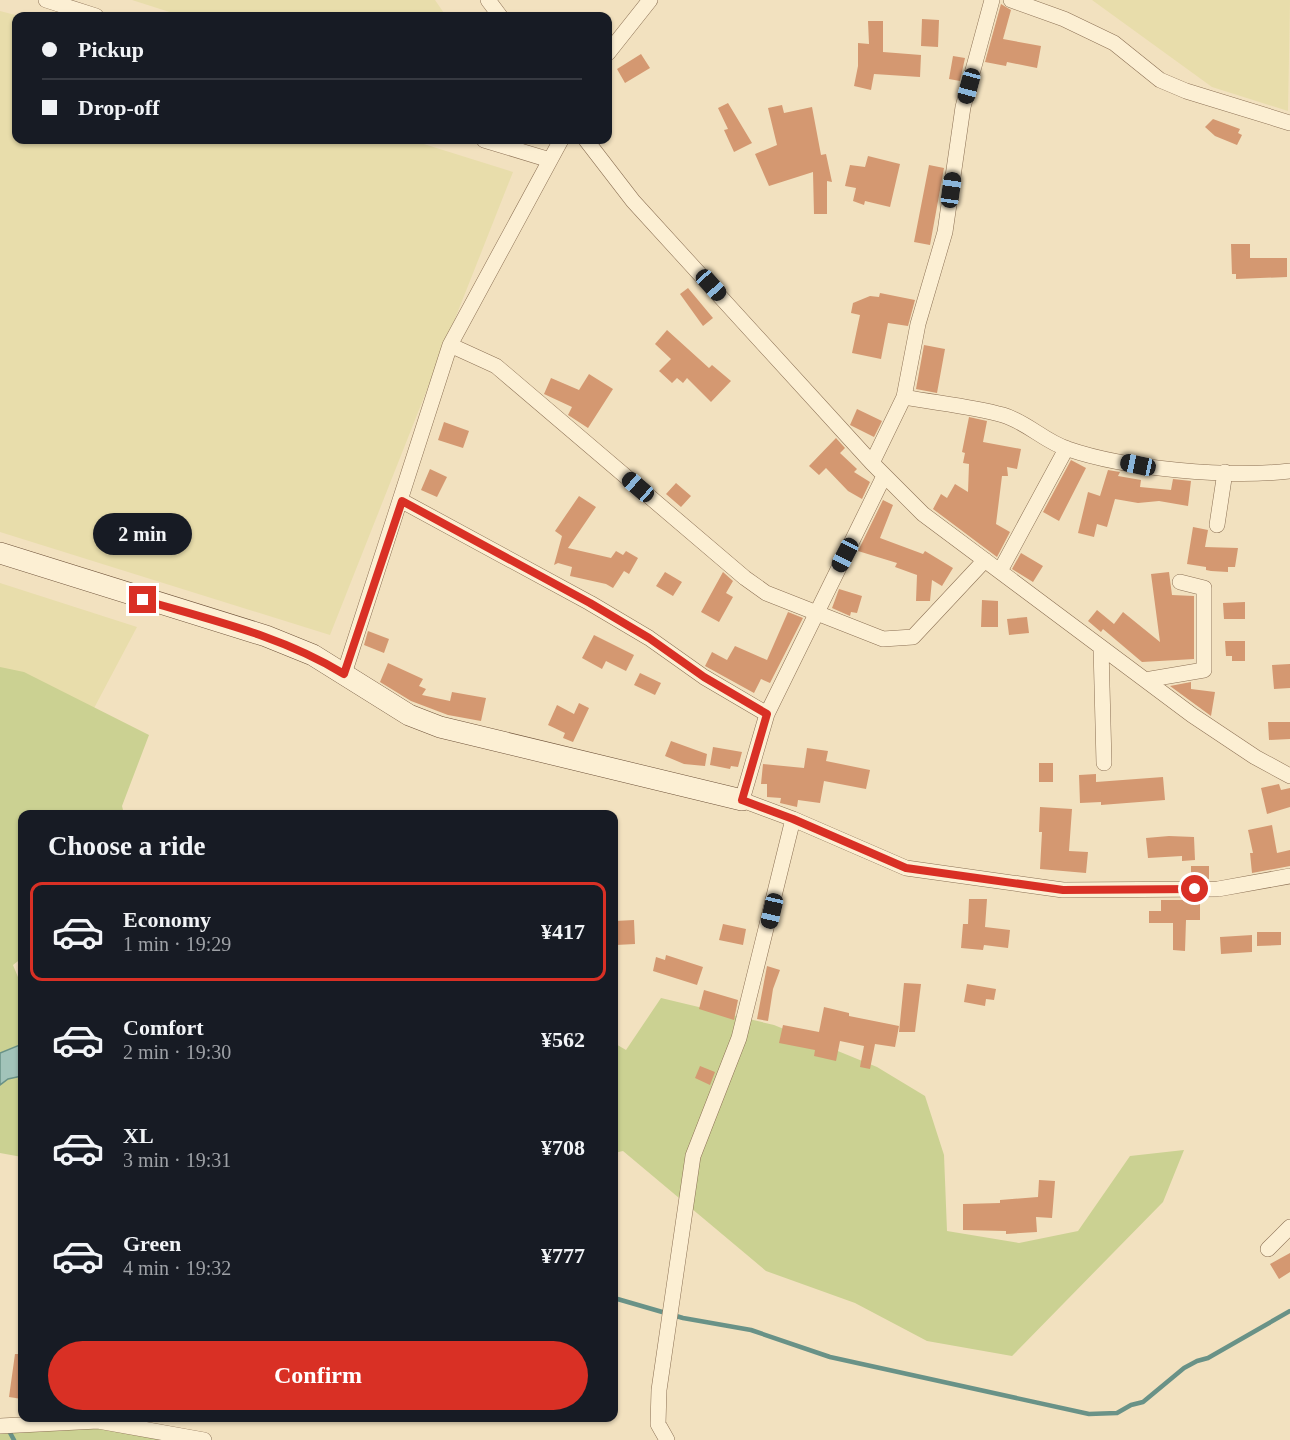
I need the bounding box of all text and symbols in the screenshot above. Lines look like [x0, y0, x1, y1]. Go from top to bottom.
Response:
text: Pickup [78, 37, 144, 62]
car [956, 66, 982, 106]
text: Drop-off [78, 95, 159, 120]
car [940, 171, 962, 209]
car [692, 266, 730, 304]
car [1119, 452, 1157, 478]
car [619, 468, 657, 506]
callout: 2 min [94, 513, 192, 555]
text: 2 min [118, 523, 167, 545]
car [829, 535, 861, 575]
route end [129, 586, 156, 613]
text: Choose a ride [48, 831, 206, 861]
route start [1181, 875, 1208, 902]
car [759, 891, 785, 931]
icon: car [51, 905, 105, 959]
text: Economy [123, 907, 211, 932]
text: ¥417 [541, 919, 585, 944]
text: 1 min · 19:29 [123, 933, 231, 955]
icon: car [51, 1013, 105, 1067]
text: Comfort [123, 1015, 204, 1040]
text: ¥562 [541, 1027, 585, 1052]
text: 2 min · 19:30 [123, 1041, 231, 1063]
icon: car [51, 1121, 105, 1175]
text: XL [123, 1123, 154, 1148]
text: ¥708 [541, 1135, 585, 1160]
text: 3 min · 19:31 [123, 1149, 231, 1171]
icon: car [51, 1229, 105, 1283]
text: Green [123, 1231, 181, 1256]
text: ¥777 [541, 1243, 585, 1268]
text: 4 min · 19:32 [123, 1257, 231, 1279]
button: Confirm [48, 1341, 588, 1410]

